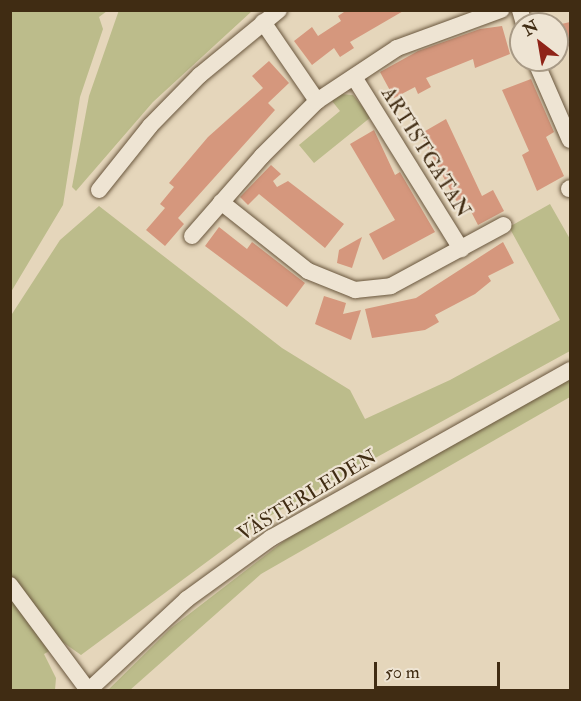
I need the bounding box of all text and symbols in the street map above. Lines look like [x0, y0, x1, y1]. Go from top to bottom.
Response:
north arrow [509, 12, 569, 72]
text: N [519, 16, 542, 41]
street label: ARTISTGATAN [376, 82, 476, 222]
street label: VÄSTERLEDEN [233, 444, 381, 546]
scale bar [377, 650, 503, 688]
text: 50 m [385, 661, 420, 684]

